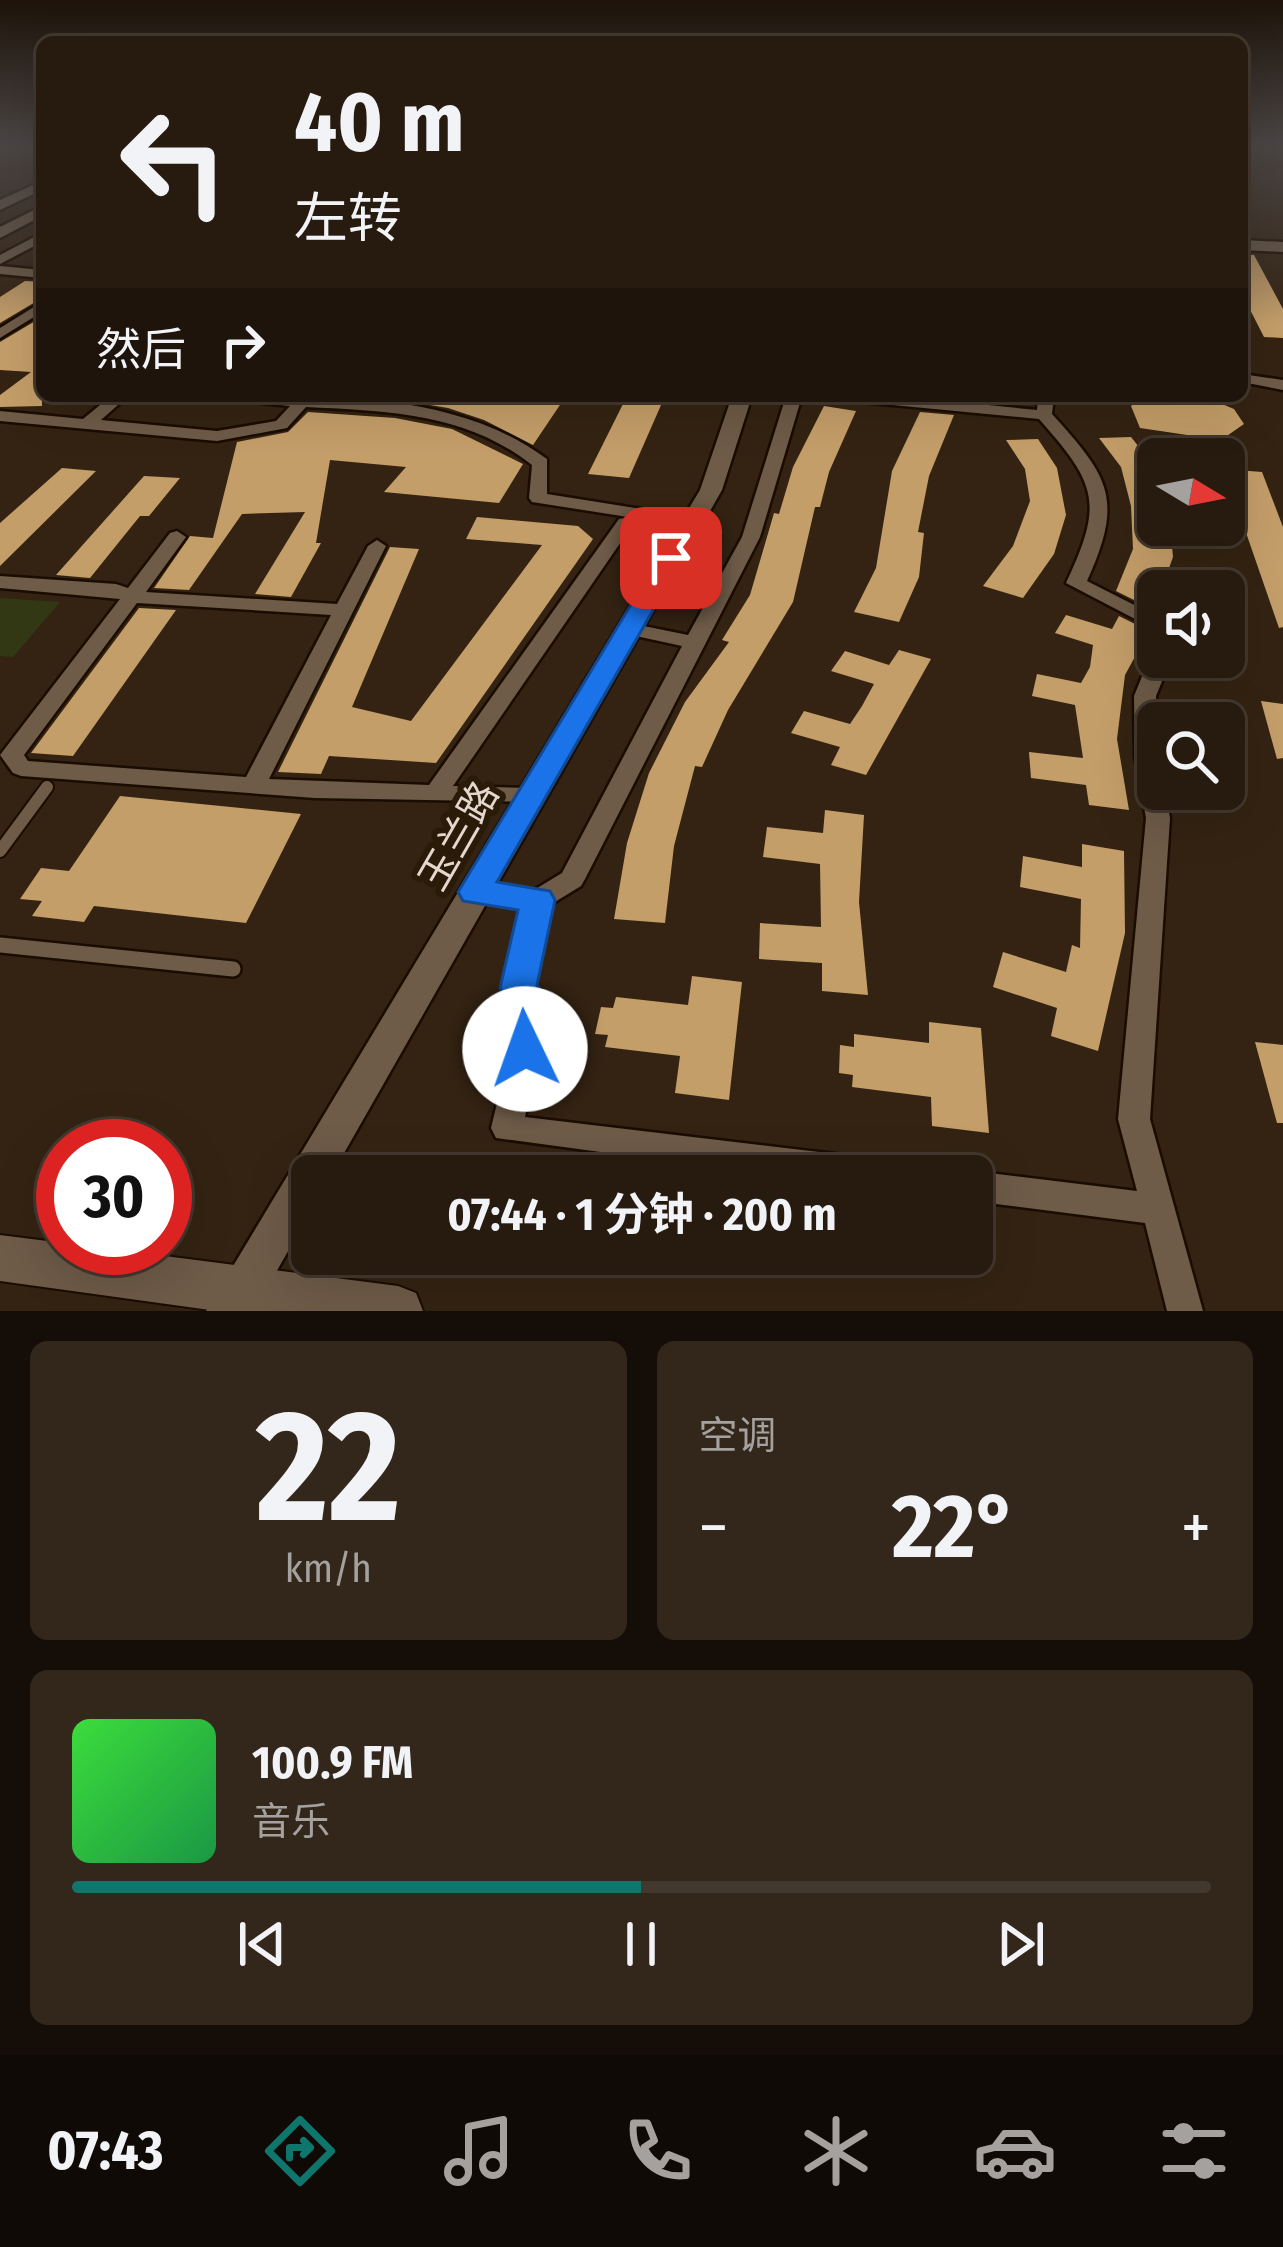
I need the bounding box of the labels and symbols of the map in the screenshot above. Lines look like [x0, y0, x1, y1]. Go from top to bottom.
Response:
north arrow [1137, 438, 1245, 546]
pin [620, 507, 722, 609]
street label: 玉兰路 [410, 774, 508, 898]
position arrow [462, 986, 588, 1112]
speed limit sign: 30 [36, 1119, 192, 1275]

